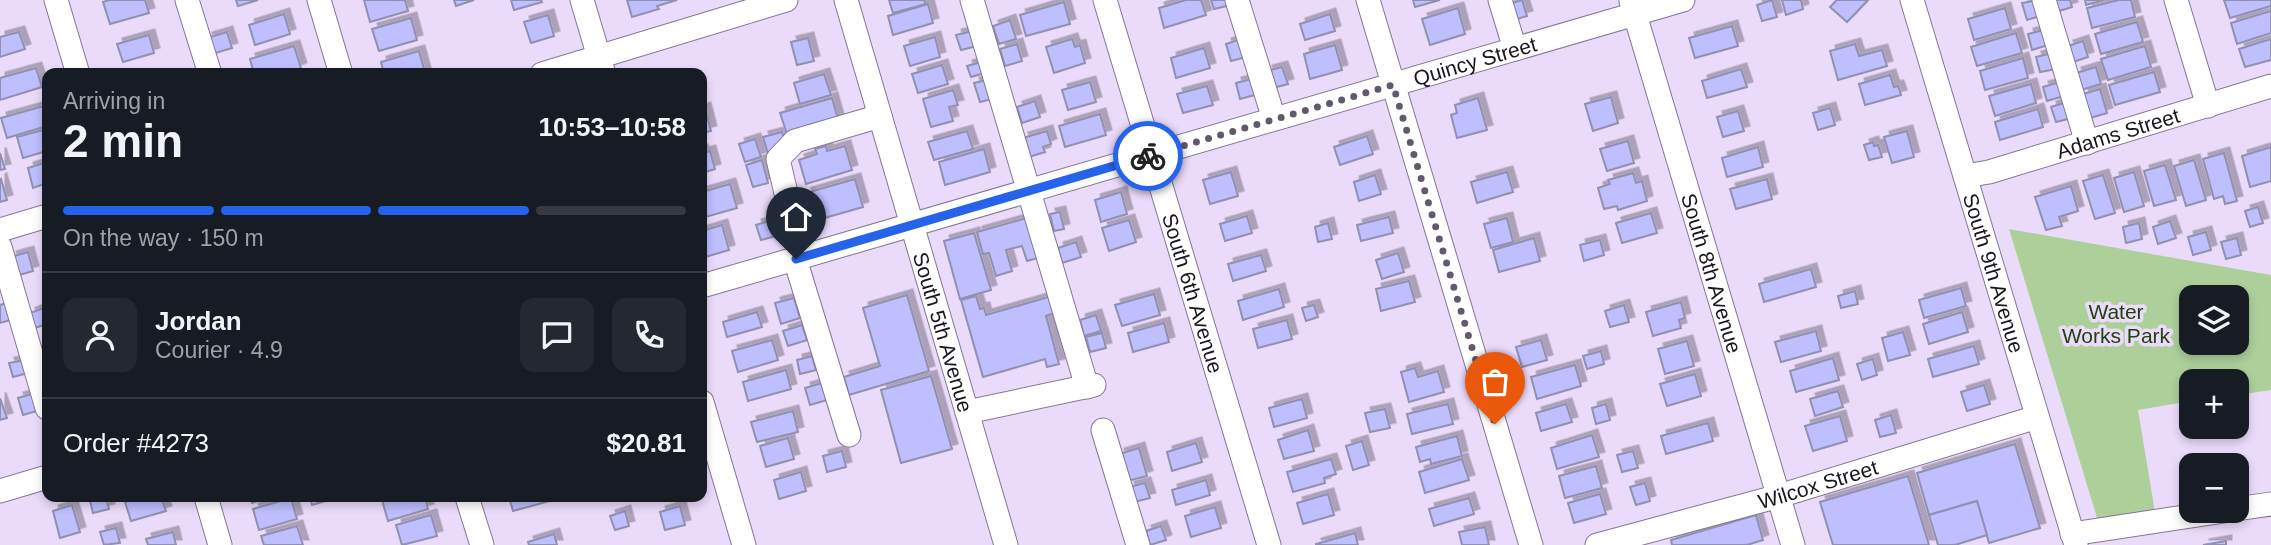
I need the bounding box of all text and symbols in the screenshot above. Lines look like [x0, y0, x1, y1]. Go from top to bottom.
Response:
street label: Quincy Street [1410, 32, 1539, 90]
text: Arriving in [63, 88, 165, 114]
street label: Adams Street [2054, 103, 2182, 162]
text: 10:53–10:58 [539, 112, 686, 142]
text: 2 min [63, 115, 183, 167]
courier [1113, 121, 1183, 191]
icon: bike [1129, 137, 1167, 175]
pin [766, 187, 826, 259]
street label: South 9th Avenue [1959, 190, 2029, 355]
street label: South 8th Avenue [1677, 191, 1747, 356]
icon: home [777, 198, 815, 236]
street label: South 6th Avenue [1158, 210, 1228, 376]
text: On the way · 150 m [63, 225, 264, 251]
street label: South 5th Avenue [909, 249, 978, 415]
map controls [2179, 285, 2249, 523]
button: layers [2179, 285, 2249, 355]
button: person [63, 298, 137, 372]
button: chat [520, 298, 594, 372]
button: phone [612, 298, 686, 372]
park label: Water Works Park [2062, 300, 2171, 347]
text: Jordan [155, 306, 242, 336]
text: Courier · 4.9 [155, 337, 283, 363]
pin [1465, 352, 1525, 424]
icon: bag [1476, 363, 1514, 401]
button: + [2179, 369, 2249, 439]
text: Order #4273 [63, 428, 209, 458]
text: $20.81 [606, 428, 686, 458]
button: − [2179, 453, 2249, 523]
street label: Wilcox Street [1755, 455, 1880, 513]

